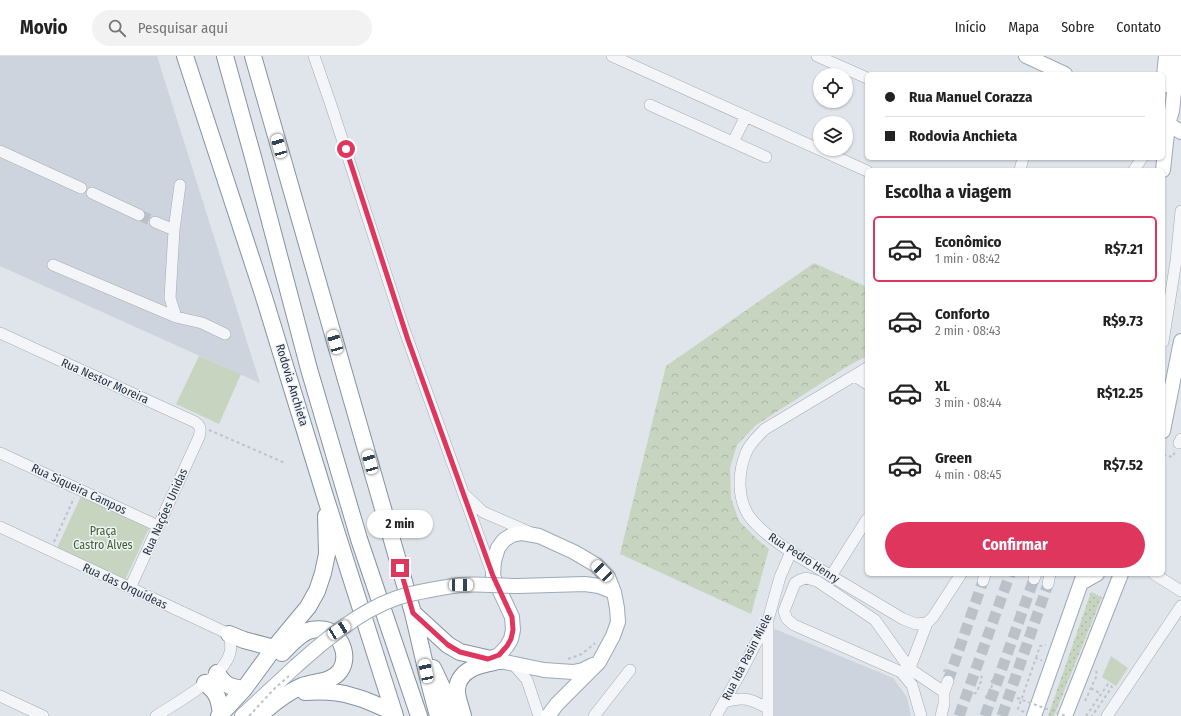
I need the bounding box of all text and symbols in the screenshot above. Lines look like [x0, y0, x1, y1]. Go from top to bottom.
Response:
search box [92, 10, 372, 46]
text: Movio [20, 16, 68, 39]
icon: search [106, 17, 128, 39]
text: Pesquisar aqui [138, 19, 228, 37]
text: Início [955, 19, 986, 36]
text: Mapa [1008, 19, 1039, 36]
text: Sobre [1061, 19, 1094, 36]
text: Contato [1116, 19, 1161, 36]
map controls [813, 68, 853, 156]
button: locate [813, 68, 853, 108]
text: Rua Manuel Corazza [909, 88, 1032, 106]
button: layers [813, 116, 853, 156]
text: Rodovia Anchieta [909, 127, 1017, 145]
car [270, 133, 288, 159]
route start [337, 140, 355, 158]
text: Escolha a viagem [885, 181, 1011, 203]
icon: car [887, 231, 923, 267]
text: Econômico [935, 233, 1002, 251]
text: R$7.21 [1105, 240, 1143, 258]
text: 1 min · 08:42 [935, 251, 1000, 266]
icon: car [887, 303, 923, 339]
text: Conforto [935, 305, 990, 323]
text: R$9.73 [1103, 312, 1143, 330]
text: 2 min · 08:43 [935, 323, 1001, 338]
car [326, 329, 344, 355]
street label: Rodovia Anchieta [273, 342, 311, 428]
street label: Rua Nestor Moreira [59, 355, 151, 407]
icon: car [887, 375, 923, 411]
text: XL [935, 377, 950, 395]
text: R$12.25 [1097, 384, 1143, 402]
text: 3 min · 08:44 [935, 395, 1001, 410]
icon: car [887, 447, 923, 483]
car [361, 449, 379, 475]
text: Green [935, 449, 972, 467]
text: R$7.52 [1103, 456, 1143, 474]
street label: Rua Siqueira Campos [29, 461, 129, 517]
street label: Rua Nações Unidas [140, 466, 190, 558]
text: 4 min · 08:45 [935, 467, 1001, 482]
callout: 2 min [367, 510, 433, 538]
text: 2 min [386, 516, 414, 531]
button: Confirmar [885, 522, 1145, 568]
park label: Praça Castro Alves [73, 524, 133, 552]
street label: Rua Pedro Henry [766, 530, 843, 587]
car [589, 558, 615, 584]
route end [391, 559, 409, 577]
street label: Rua das Orquídeas [80, 560, 170, 612]
car [449, 579, 473, 591]
street label: Rua Ida Pasin Miele [719, 611, 775, 703]
car [326, 619, 352, 641]
car [418, 658, 434, 684]

